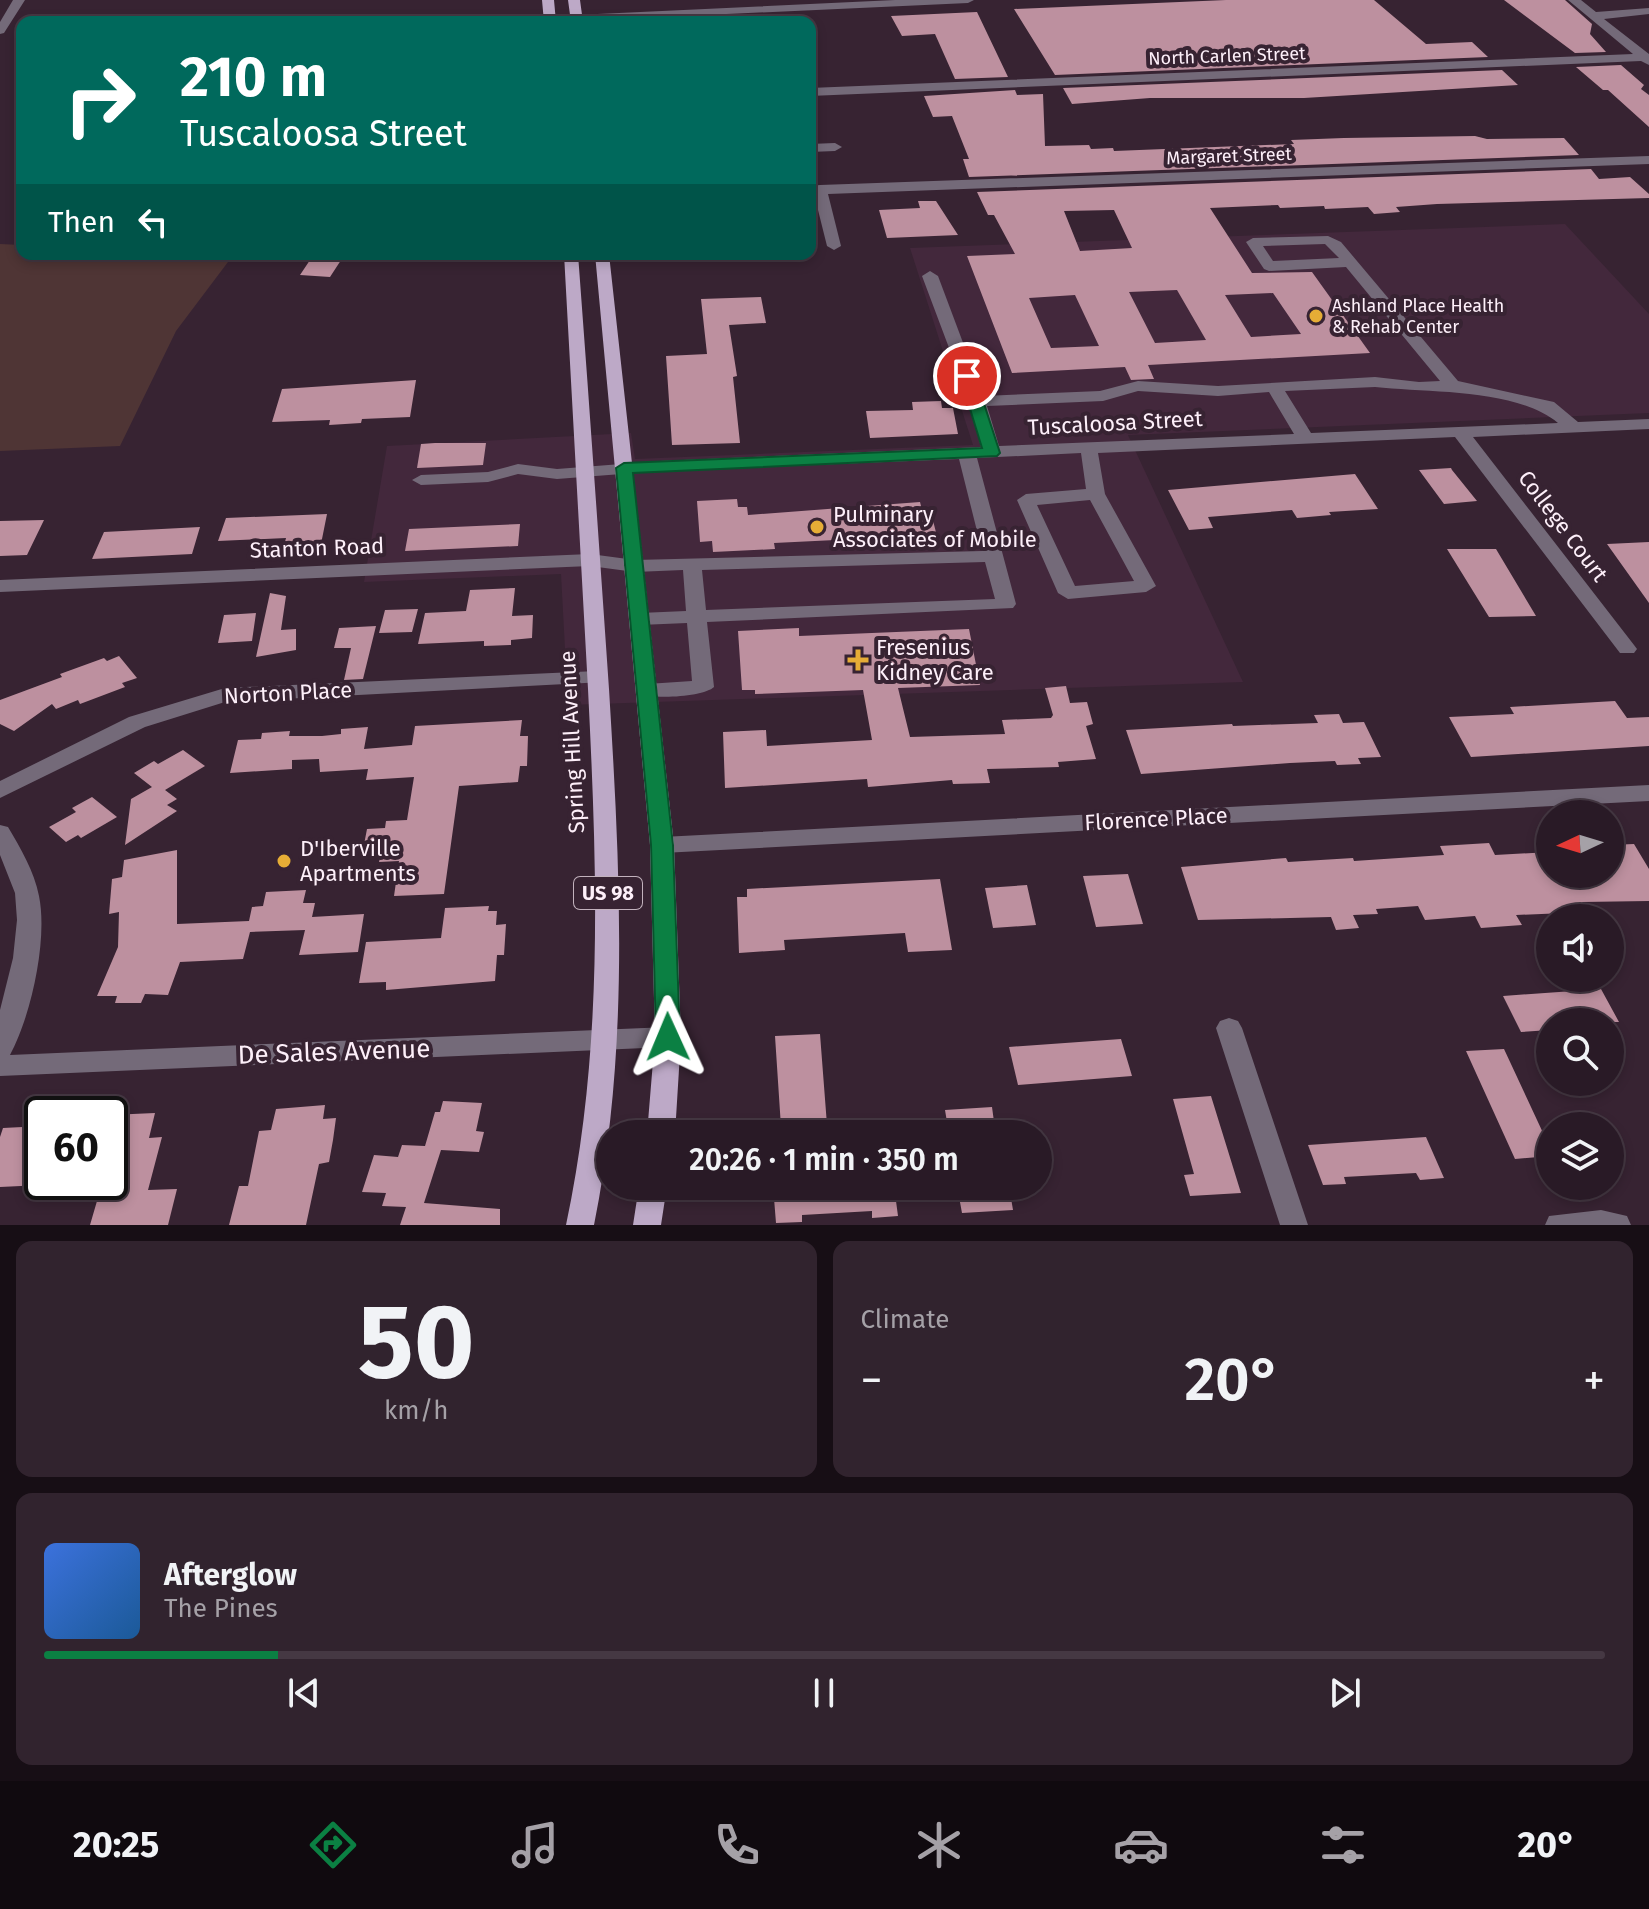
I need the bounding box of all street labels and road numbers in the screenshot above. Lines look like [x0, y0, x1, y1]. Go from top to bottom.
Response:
street label: North Carlen Street [1148, 42, 1307, 70]
street label: Margaret Street [1166, 143, 1293, 169]
street label: Tuscaloosa Street [1027, 405, 1203, 441]
street label: College Court [1512, 465, 1614, 587]
street label: Stanton Road [249, 532, 385, 564]
street label: Spring Hill Avenue [554, 650, 590, 834]
street label: Norton Place [223, 676, 353, 710]
street label: Florence Place [1084, 802, 1228, 836]
road number: US 98 [574, 877, 642, 909]
street label: De Sales Avenue [237, 1033, 431, 1071]

